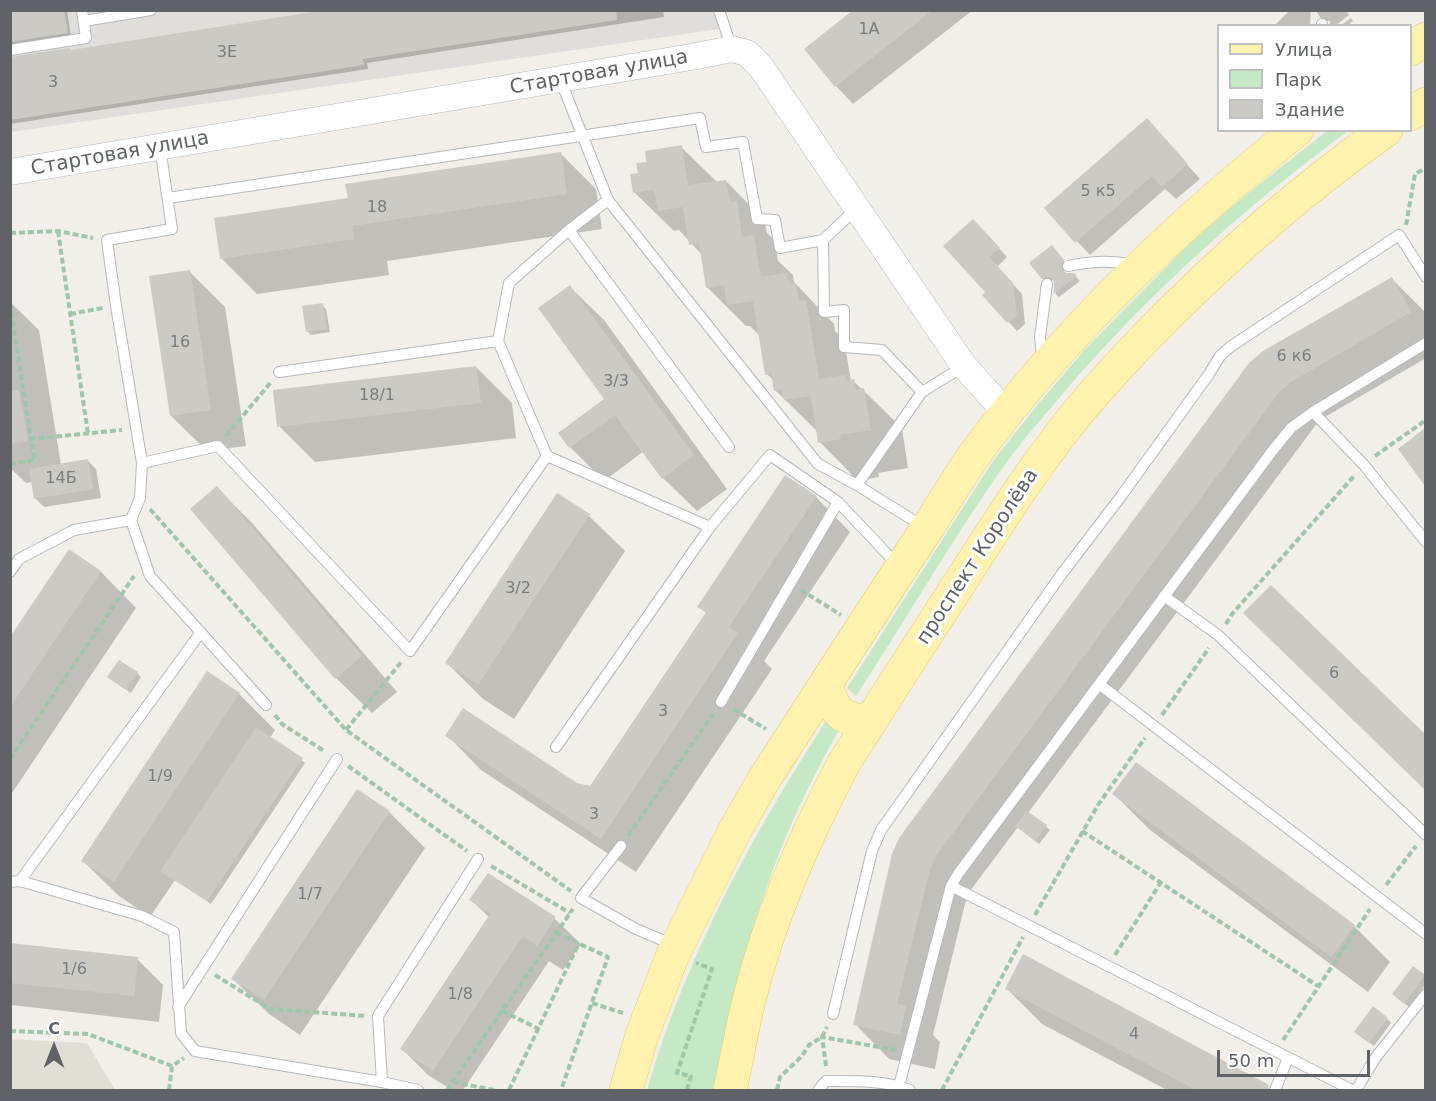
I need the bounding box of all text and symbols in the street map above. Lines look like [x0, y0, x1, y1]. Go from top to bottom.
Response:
house number: 1А [858, 20, 880, 40]
legend [1217, 24, 1412, 132]
text: Улица [1275, 39, 1332, 60]
house number: 3Е [217, 43, 237, 63]
street label: Стартовая улица [508, 46, 690, 100]
text: Парк [1275, 69, 1322, 90]
house number: 3 [48, 73, 58, 93]
text: Здание [1275, 99, 1345, 120]
street label: Стартовая улица [29, 127, 211, 181]
house number: 5 к5 [1080, 182, 1116, 202]
house number: 18 [367, 198, 387, 218]
house number: 16 [170, 333, 190, 353]
house number: 6 к6 [1276, 347, 1312, 367]
house number: 3/3 [603, 372, 629, 392]
house number: 18/1 [359, 386, 395, 406]
street label: проспект Королёва [912, 465, 1044, 649]
house number: 14Б [45, 469, 77, 489]
house number: 3/2 [505, 579, 531, 599]
house number: 6 [1329, 664, 1339, 684]
house number: 3 [658, 702, 668, 722]
house number: 1/9 [147, 767, 173, 787]
house number: 3 [589, 805, 599, 825]
house number: 1/7 [297, 885, 323, 905]
house number: 1/6 [61, 960, 87, 980]
house number: 1/8 [447, 985, 473, 1005]
north arrow [24, 1017, 84, 1077]
text: С [48, 1019, 60, 1038]
house number: 4 [1129, 1025, 1139, 1045]
scale bar [1220, 1038, 1373, 1076]
text: 50 m [1228, 1050, 1274, 1071]

